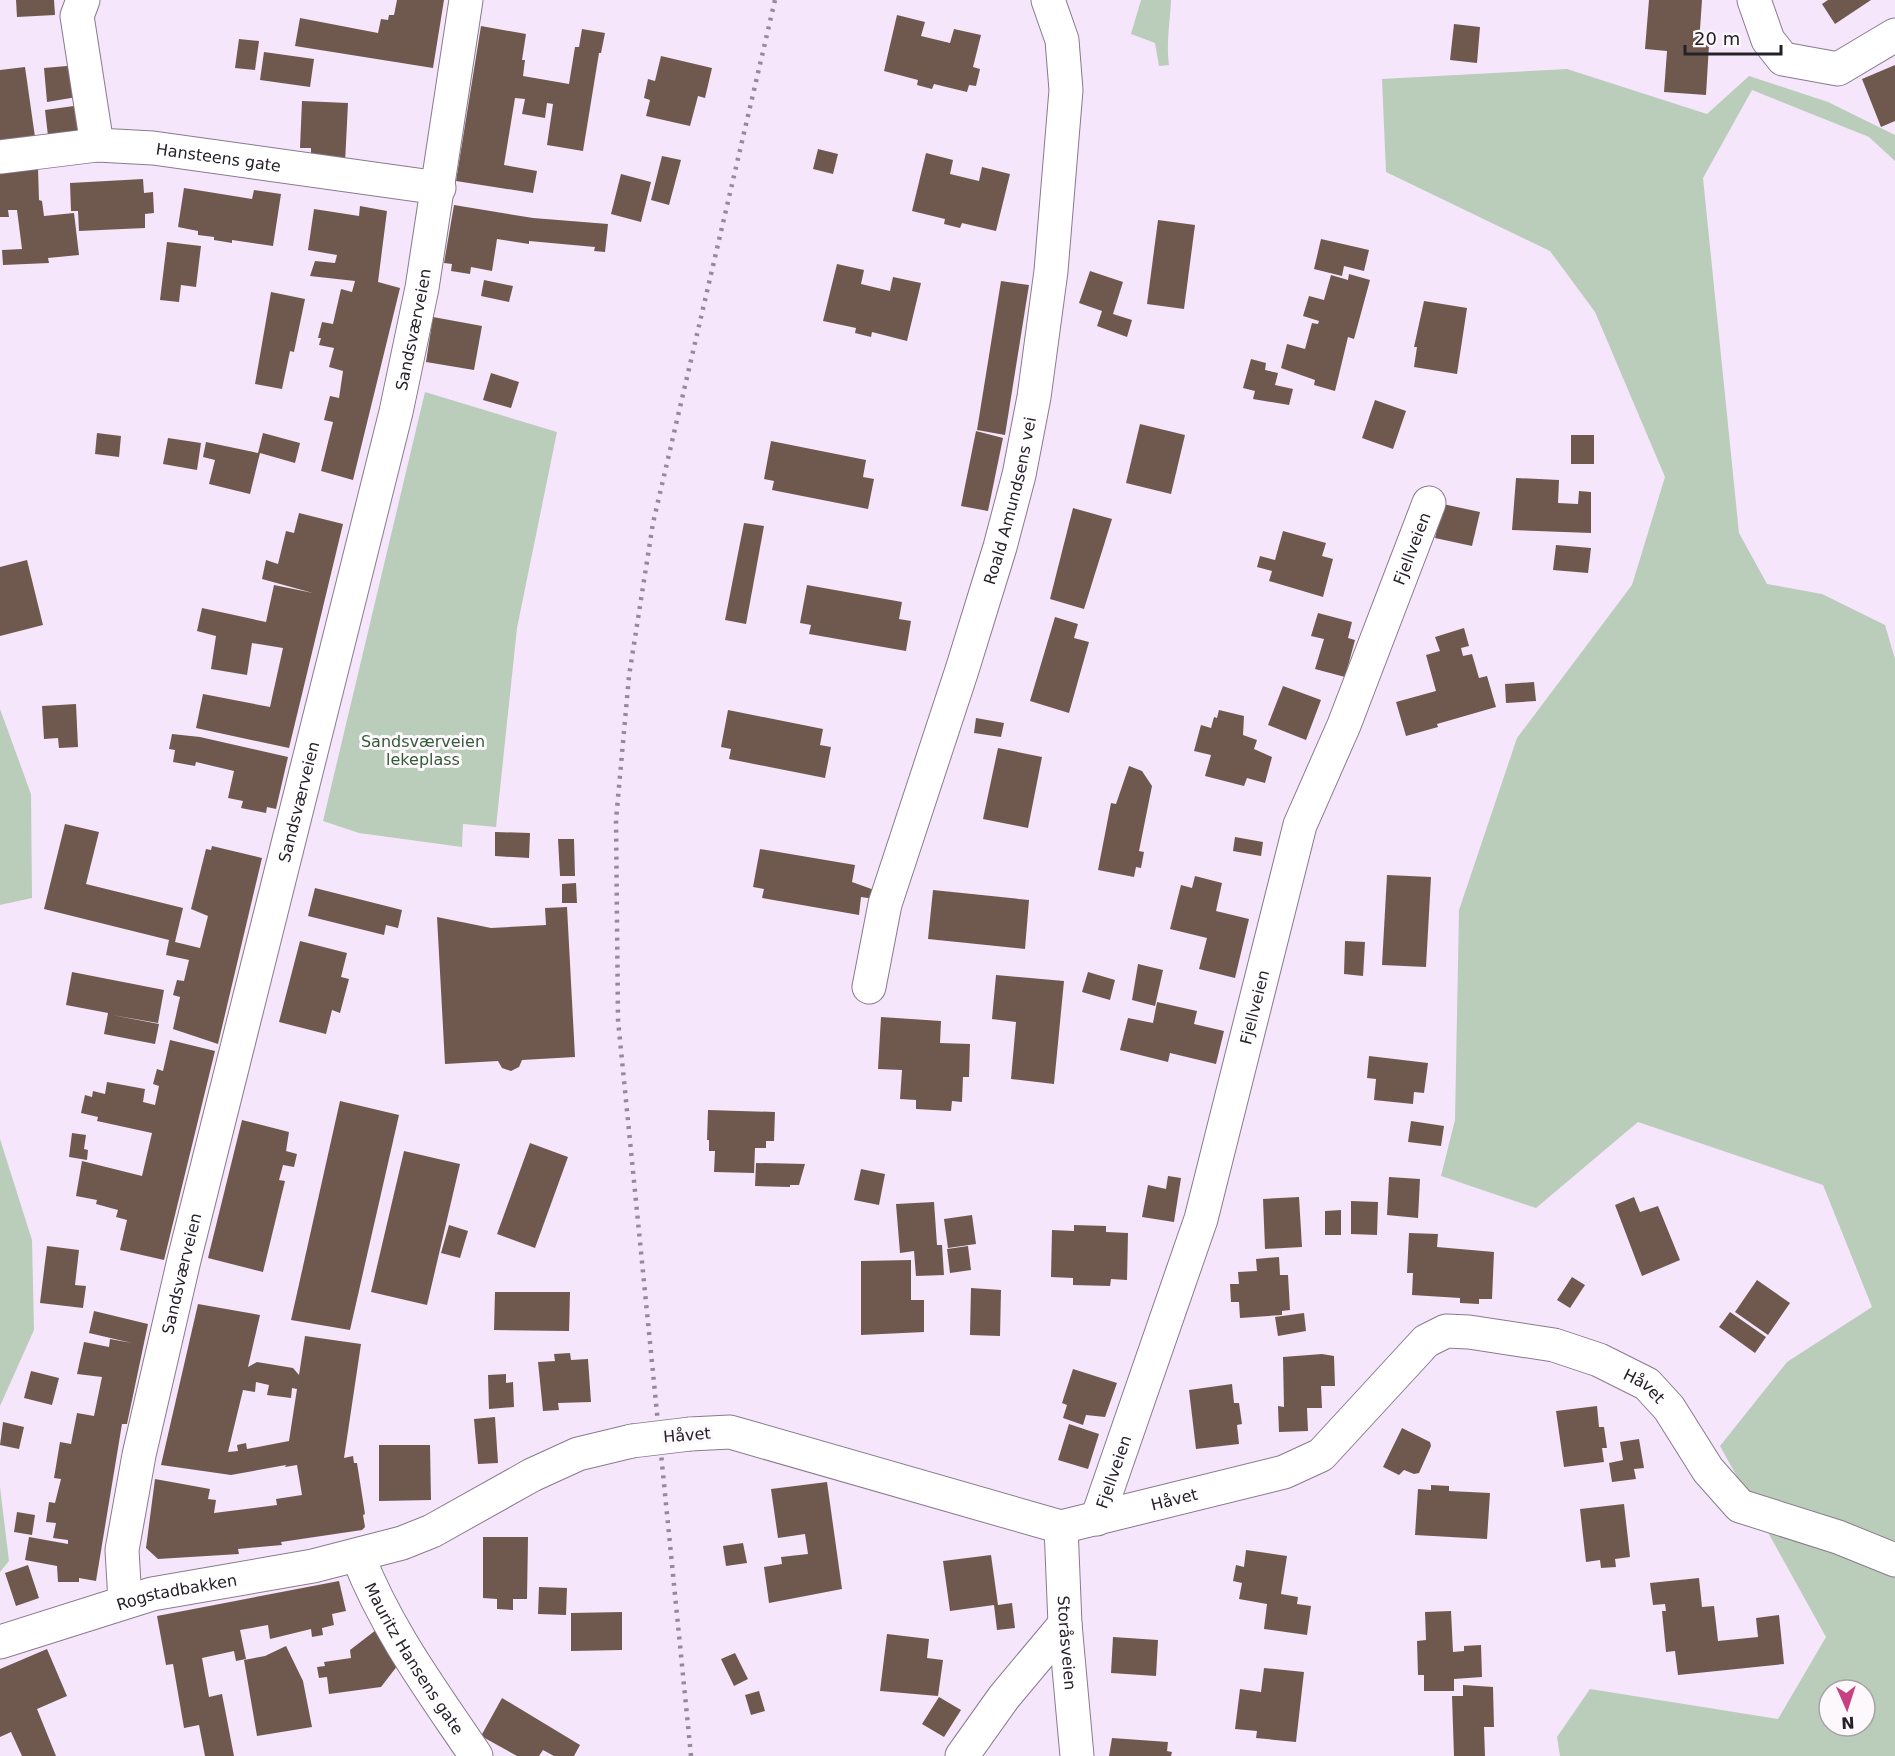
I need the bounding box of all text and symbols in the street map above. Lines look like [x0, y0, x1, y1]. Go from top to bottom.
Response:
scale bar [1685, 18, 1781, 56]
text: 20 m [1694, 28, 1740, 49]
street label: Hansteens gate [155, 139, 282, 175]
street label: Sandsværveien [391, 267, 434, 392]
street label: Roald Amundsens vei [979, 415, 1039, 587]
street label: Fjellveien [1389, 510, 1434, 587]
park label: Sandsværveien lekeplass [361, 732, 485, 769]
street label: Sandsværveien [274, 739, 323, 864]
street label: Fjellveien [1236, 968, 1273, 1046]
street label: Sandsværveien [158, 1211, 205, 1336]
street label: Håvet [1620, 1364, 1669, 1407]
street label: Håvet [663, 1423, 711, 1447]
street label: Fjellveien [1092, 1433, 1135, 1511]
street label: Håvet [1149, 1484, 1199, 1514]
street label: Rogstadbakken [114, 1570, 238, 1614]
street label: Mauritz Hansens gate [361, 1579, 468, 1738]
street label: Storåsveien [1054, 1595, 1080, 1691]
north arrow [1817, 1678, 1877, 1738]
text: N [1841, 1713, 1855, 1732]

